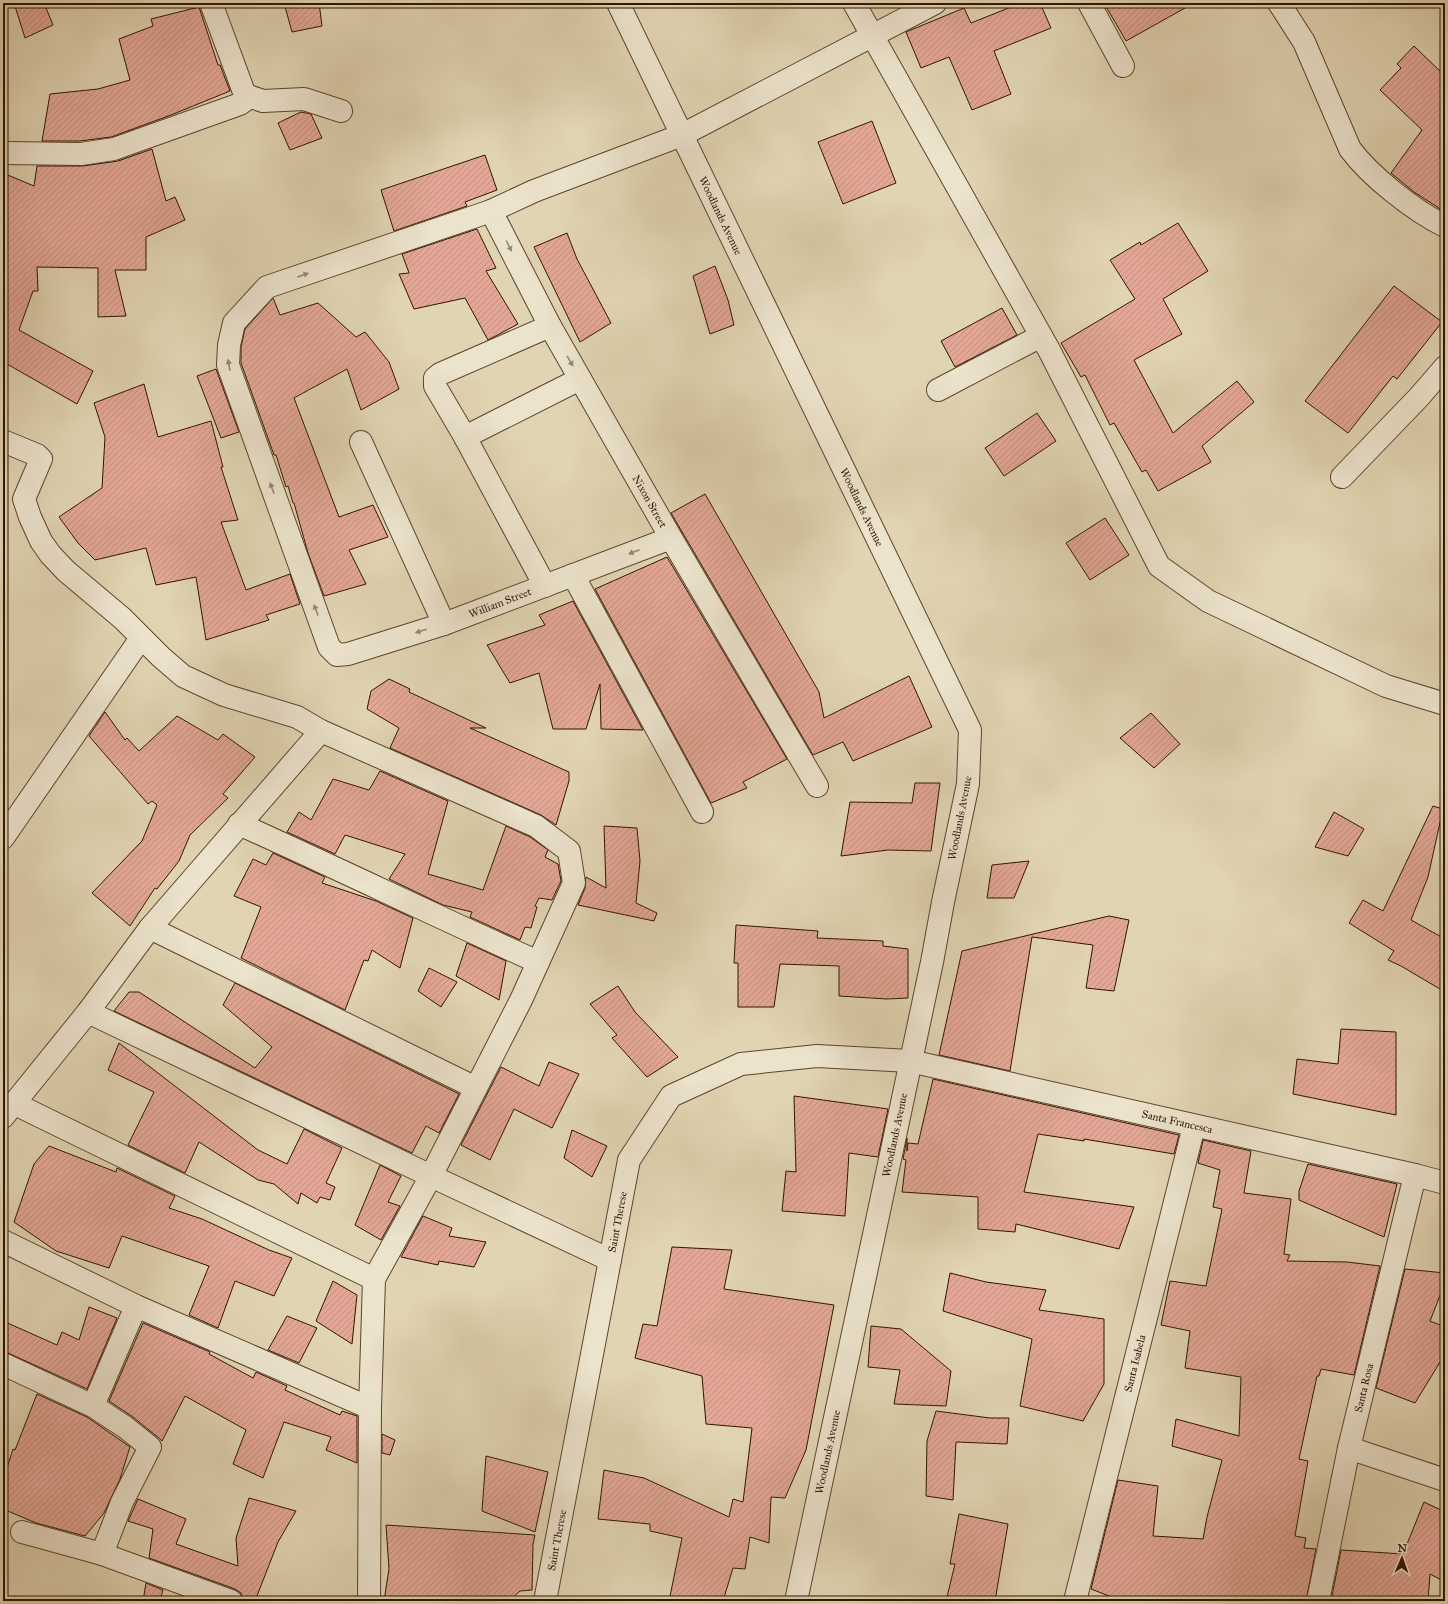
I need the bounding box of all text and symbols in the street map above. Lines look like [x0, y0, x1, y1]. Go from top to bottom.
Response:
street label: Woodlands Avenue [696, 174, 745, 257]
one-way arrow [506, 240, 512, 252]
one-way arrow [297, 271, 309, 277]
one-way arrow [566, 355, 573, 367]
one-way arrow [226, 359, 232, 371]
street label: Woodlands Avenue [838, 466, 887, 549]
street label: Nixon Street [630, 473, 670, 530]
one-way arrow [268, 481, 274, 493]
one-way arrow [628, 550, 640, 556]
street label: William Street [467, 585, 533, 621]
one-way arrow [312, 604, 318, 616]
one-way arrow [414, 628, 426, 634]
street label: Woodlands Avenue [945, 775, 975, 861]
street label: Woodlands Avenue [880, 1092, 910, 1178]
street label: Santa Francesca [1141, 1107, 1214, 1136]
street label: Saint Therese [605, 1190, 629, 1253]
street label: Santa Isabela [1121, 1333, 1148, 1393]
street label: Santa Rosa [1351, 1362, 1376, 1414]
street label: Woodlands Avenue [813, 1409, 843, 1495]
street label: Saint Therese [544, 1508, 569, 1572]
north arrow [1382, 1538, 1422, 1578]
text: N [1397, 1542, 1408, 1555]

